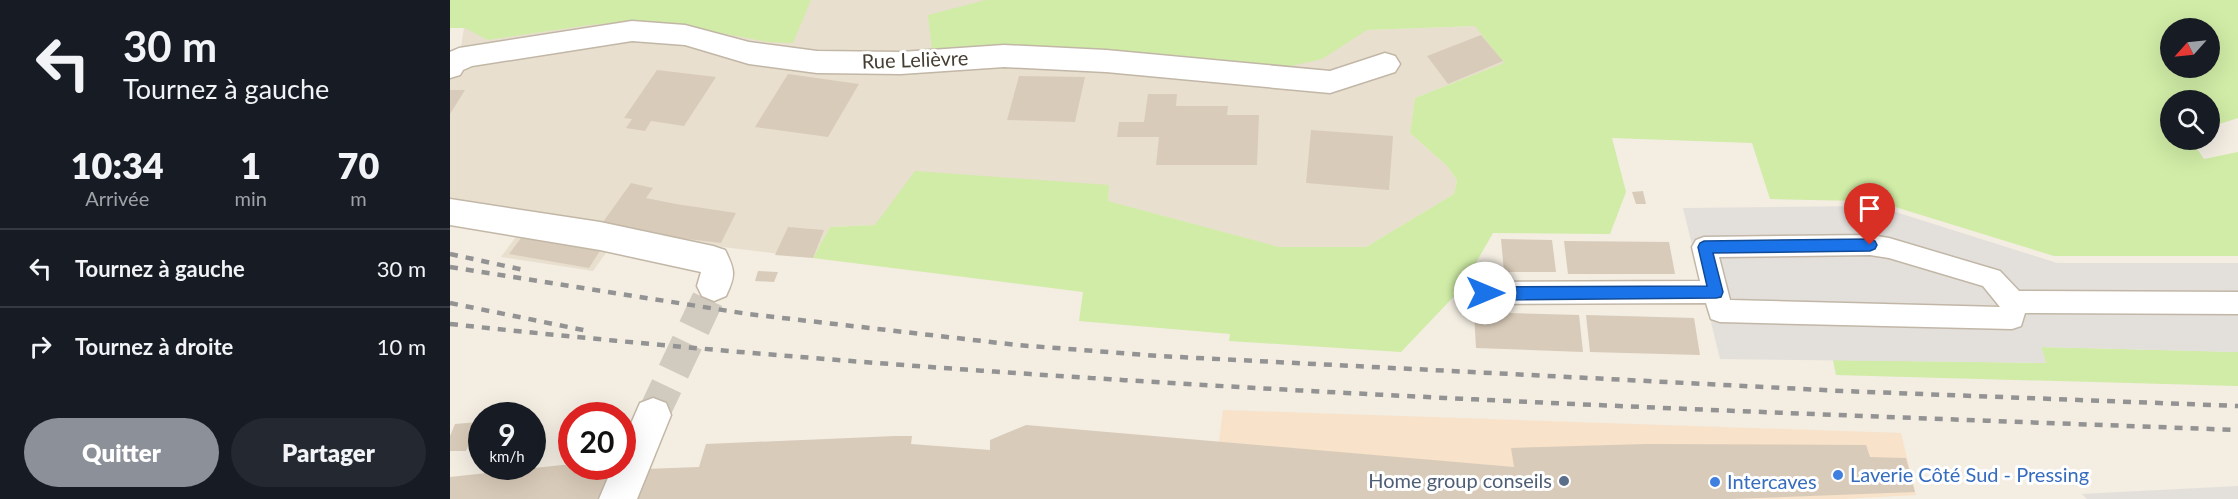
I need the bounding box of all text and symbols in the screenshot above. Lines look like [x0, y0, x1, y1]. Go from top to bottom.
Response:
north arrow [2160, 18, 2220, 78]
map controls [2160, 18, 2220, 150]
text: 30 m [123, 21, 217, 71]
icon: left [24, 24, 102, 102]
street label: Rue Lelièvre [861, 45, 969, 73]
text: Tournez à gauche [123, 72, 329, 105]
button: search [2160, 90, 2220, 150]
text: 10:34 [71, 143, 164, 187]
text: 1 [240, 143, 261, 187]
text: 70 [338, 143, 379, 187]
pin [1844, 183, 1895, 245]
text: Arrivée [85, 186, 149, 210]
text: min [234, 186, 267, 210]
text: m [350, 186, 367, 210]
icon: arrive [1853, 192, 1886, 225]
icon: left [24, 252, 57, 285]
text: Tournez à gauche [75, 255, 245, 282]
text: 30 m [377, 255, 426, 282]
position arrow [1453, 261, 1517, 325]
icon: right [24, 330, 57, 363]
text: Tournez à droite [75, 333, 233, 360]
text: 10 m [377, 333, 426, 360]
speed limit sign: 20 [558, 402, 636, 480]
text: 9 [498, 416, 516, 452]
button: Quitter [24, 418, 219, 487]
button: Partager [231, 418, 426, 487]
text: km/h [489, 447, 525, 465]
place label: Laverie Côté Sud - Pressing [1850, 462, 2089, 486]
place label: Home group conseils [1368, 468, 1552, 492]
marker: Laverie Côté Sud - Pressing [1831, 468, 1845, 482]
place label: Intercaves [1727, 469, 1817, 493]
marker: Home group conseils [1557, 474, 1571, 488]
marker: Intercaves [1708, 475, 1722, 489]

